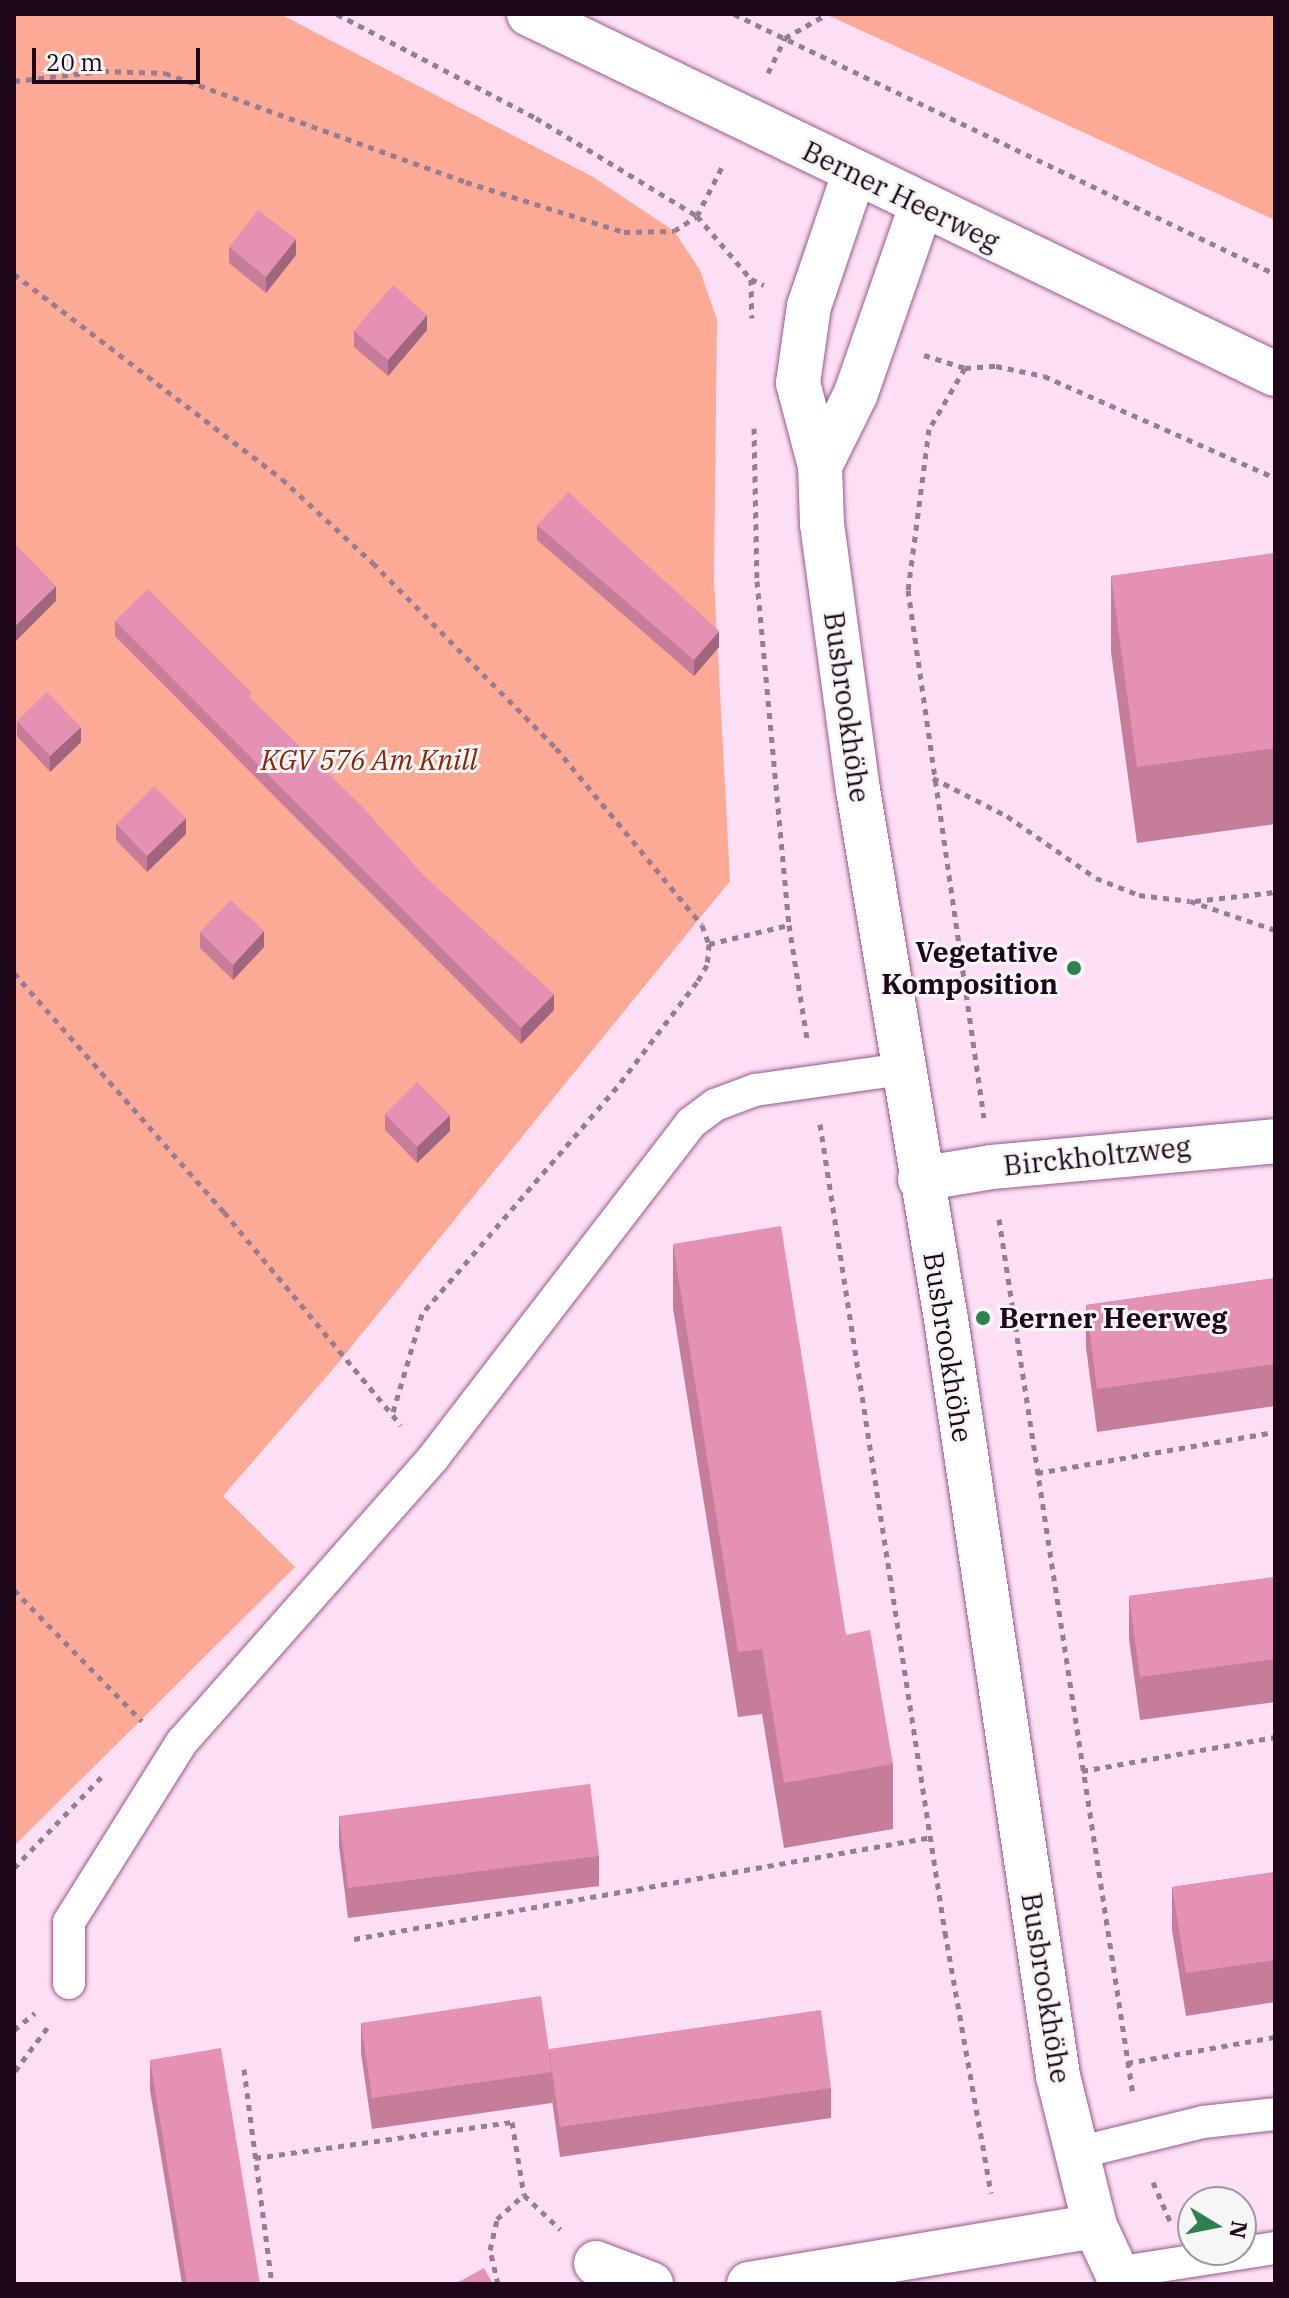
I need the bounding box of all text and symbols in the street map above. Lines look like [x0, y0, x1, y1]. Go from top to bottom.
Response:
scale bar [36, 32, 204, 82]
text: 20 m [46, 46, 103, 78]
street label: Berner Heerweg [797, 134, 1005, 258]
street label: Busbrookhöhe [817, 609, 877, 805]
park label: KGV 576 Am Knill [261, 743, 477, 777]
place label: Vegetative Komposition [881, 935, 1058, 1001]
marker: Vegetative Komposition [1065, 959, 1083, 977]
street label: Birckholtzweg [1002, 1129, 1192, 1183]
street label: Busbrookhöhe [916, 1249, 980, 1445]
place label: Berner Heerweg [999, 1301, 1227, 1335]
marker: Berner Heerweg [974, 1309, 992, 1327]
street label: Busbrookhöhe [1014, 1890, 1078, 2086]
north arrow [1177, 2186, 1257, 2266]
text: N [1223, 2219, 1255, 2241]

